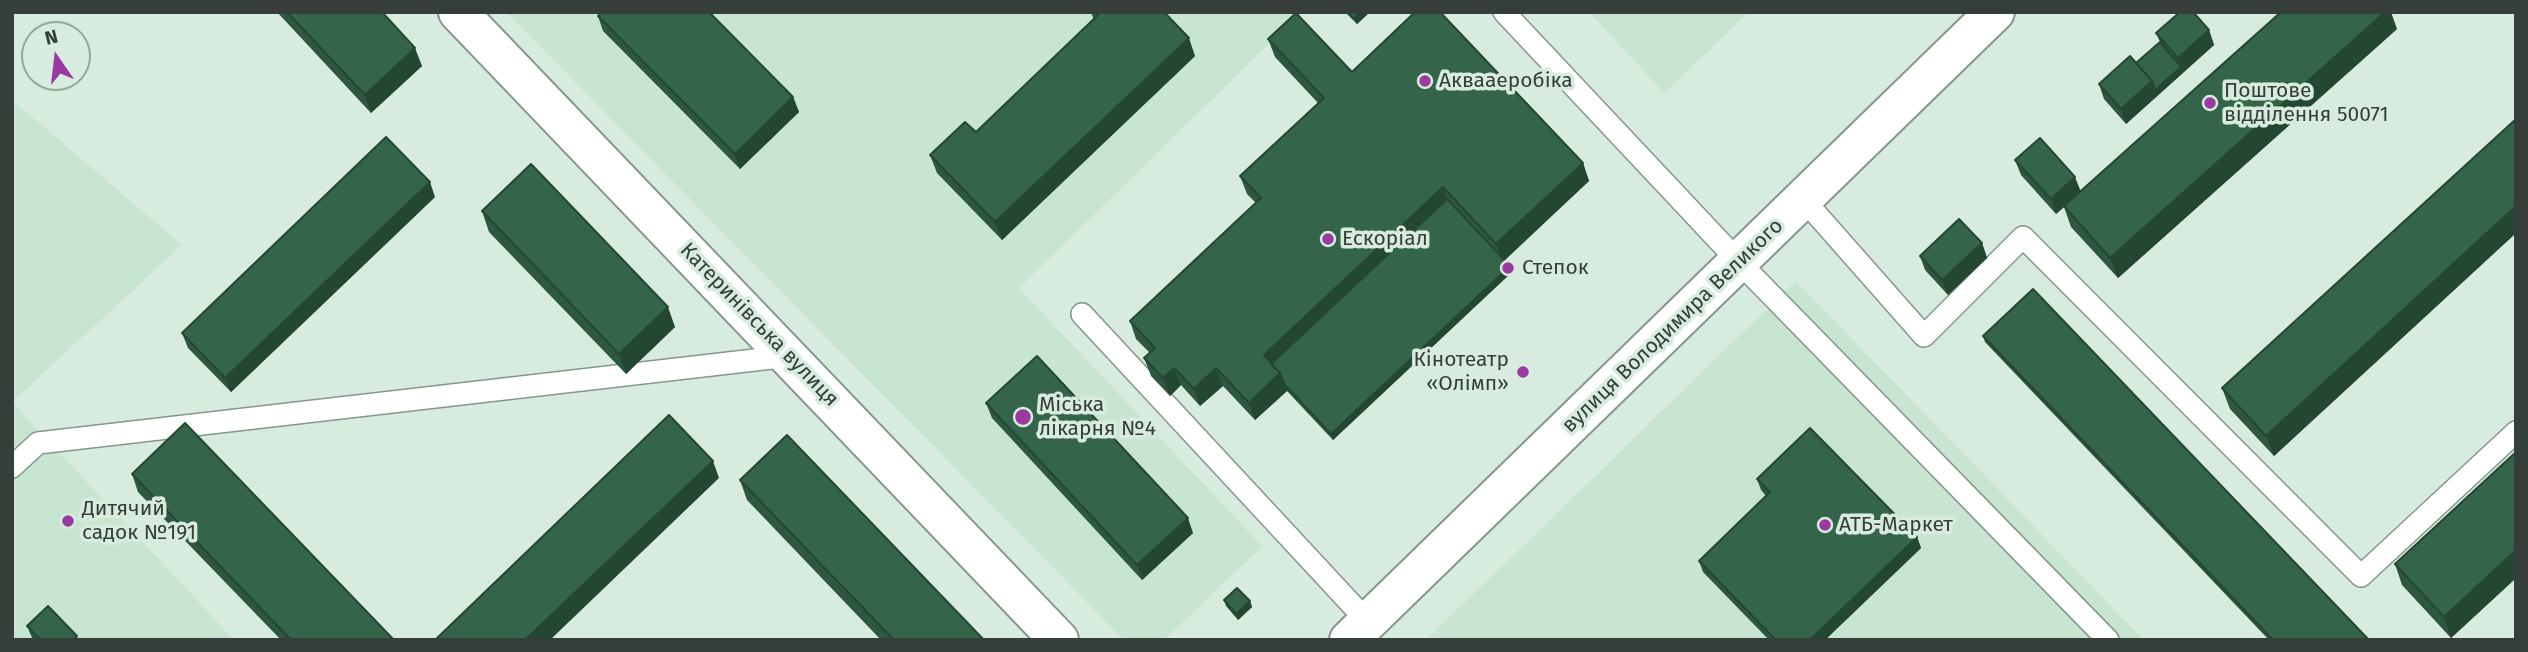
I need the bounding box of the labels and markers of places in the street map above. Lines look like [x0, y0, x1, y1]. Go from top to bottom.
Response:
place label: Аквааеробіка [1439, 68, 1573, 94]
marker: Аквааеробіка [1417, 73, 1433, 89]
place label: Поштове відділення 50071 [2224, 78, 2388, 128]
marker: Поштове відділення 50071 [2202, 95, 2218, 111]
place label: Ескоріал [1342, 226, 1428, 252]
marker: Ескоріал [1320, 231, 1336, 247]
place label: Степок [1522, 255, 1589, 281]
marker: Степок [1500, 260, 1516, 276]
place label: Кінотеатр «Олімп» [1413, 347, 1509, 397]
marker: Кінотеатр «Олімп» [1515, 364, 1531, 380]
place label: Міська лікарня №4 [1039, 392, 1156, 442]
marker: Міська лікарня №4 [1013, 407, 1033, 427]
place label: Дитячий садок №191 [82, 496, 196, 546]
place label: АТБ-Маркет [1839, 512, 1953, 538]
marker: Дитячий садок №191 [60, 513, 76, 529]
marker: АТБ-Маркет [1817, 517, 1833, 533]

